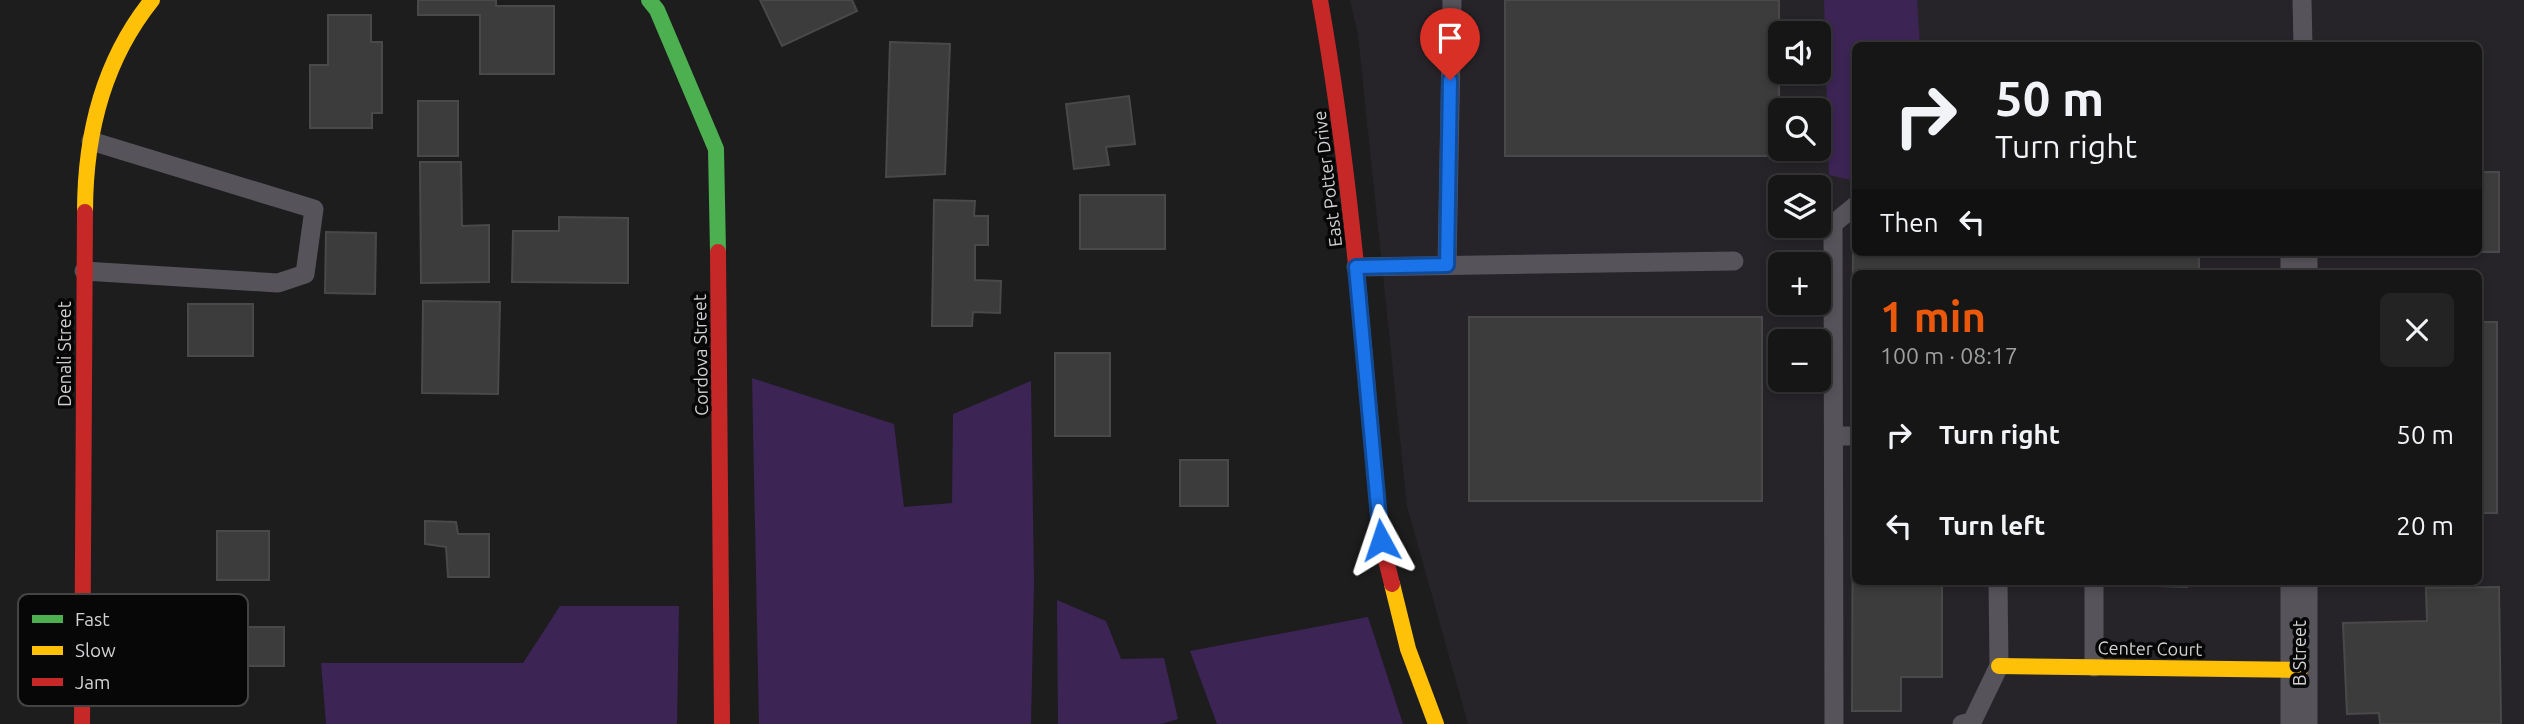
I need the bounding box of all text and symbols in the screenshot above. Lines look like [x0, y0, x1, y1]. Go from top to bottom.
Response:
pin [1420, 8, 1480, 80]
icon: arrive [1431, 19, 1469, 57]
map controls [1768, 21, 1831, 392]
button: sound [1768, 21, 1831, 84]
icon: right [1880, 70, 1971, 161]
text: 50 m [1995, 70, 2104, 125]
button: search [1768, 98, 1831, 161]
street label: East Potter Drive [1309, 110, 1345, 248]
text: Turn right [1995, 128, 2137, 164]
button: layers [1768, 175, 1831, 238]
icon: left [1953, 203, 1991, 241]
text: Then [1880, 208, 1939, 237]
button: + [1768, 252, 1831, 315]
text: 1 min [1880, 293, 1986, 340]
button: close [2380, 293, 2454, 367]
street label: Cordova Street [689, 294, 711, 416]
street label: Denali Street [54, 301, 74, 407]
button: − [1768, 329, 1831, 392]
text: 100 m · 08:17 [1880, 343, 2018, 368]
icon: right [1880, 416, 1918, 454]
text: Turn right [1939, 420, 2060, 449]
text: 50 m [2396, 420, 2454, 449]
position arrow [1344, 503, 1418, 577]
icon: left [1880, 507, 1918, 545]
text: Turn left [1939, 511, 2045, 540]
text: 20 m [2396, 511, 2454, 540]
legend [18, 594, 248, 706]
text: Fast [75, 608, 110, 630]
street label: B Street [2289, 620, 2309, 686]
street label: Center Court [2097, 637, 2203, 659]
text: Slow [75, 639, 116, 661]
text: Jam [75, 671, 111, 693]

